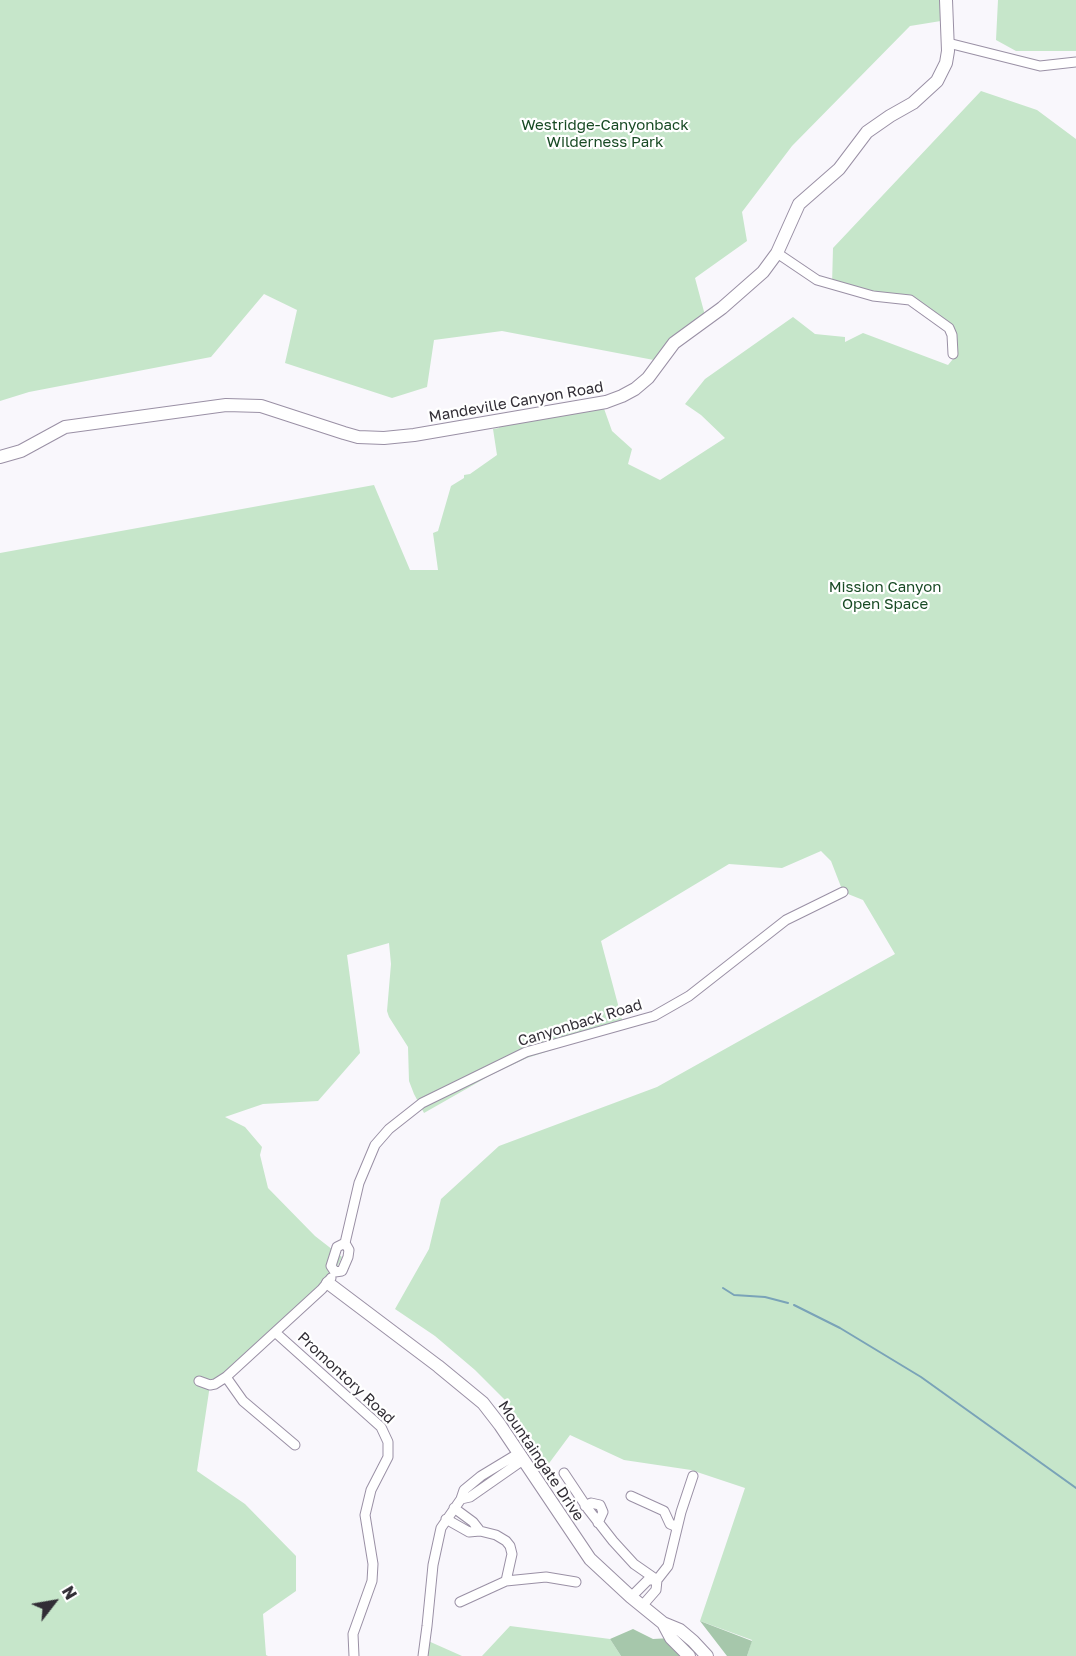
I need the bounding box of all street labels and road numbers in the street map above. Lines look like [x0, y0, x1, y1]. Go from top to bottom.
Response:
street label: Mandeville Canyon Road [427, 378, 605, 426]
street label: Canyonback Road [516, 996, 644, 1050]
street label: Promontory Road [294, 1328, 398, 1428]
street label: Mountaingate Drive [494, 1398, 588, 1524]

